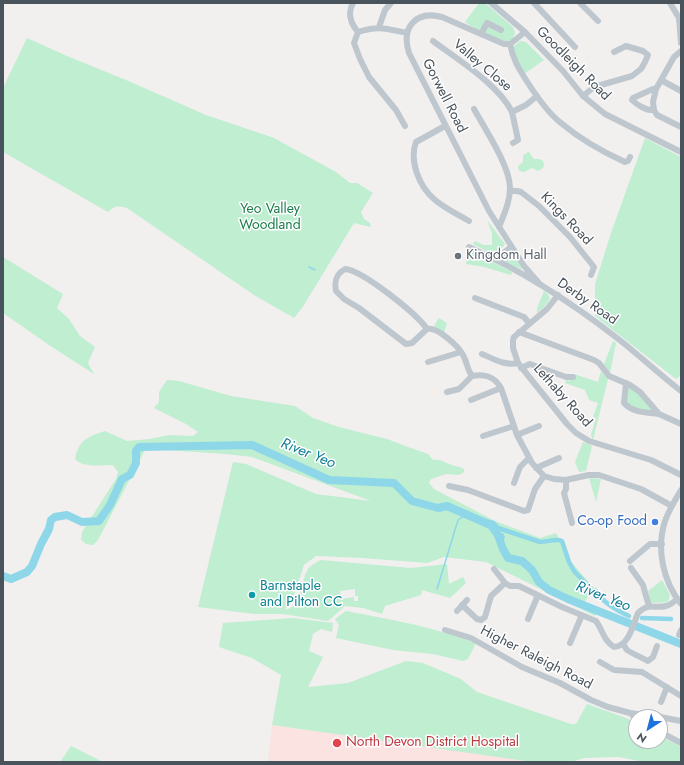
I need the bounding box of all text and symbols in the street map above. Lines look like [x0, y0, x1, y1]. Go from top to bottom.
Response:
street label: Goodleigh Road [532, 23, 614, 105]
street label: Valley Close [449, 37, 515, 95]
street label: Gorwell Road [418, 56, 470, 136]
street label: Kings Road [537, 189, 595, 249]
park label: Yeo Valley Woodland [239, 202, 301, 234]
place label: Kingdom Hall [466, 248, 547, 264]
marker: Kingdom Hall [453, 251, 463, 261]
street label: Derby Road [554, 275, 620, 329]
street label: Lethaby Road [529, 361, 595, 431]
water label: River Yeo [278, 435, 338, 473]
place label: Co-op Food [577, 514, 647, 530]
marker: Co-op Food [650, 517, 660, 527]
water label: River Yeo [573, 578, 633, 616]
place label: Barnstaple and Pilton CC [260, 579, 343, 612]
marker: Barnstaple and Pilton CC [247, 590, 257, 600]
street label: Higher Raleigh Road [477, 622, 595, 694]
north arrow [628, 709, 668, 749]
text: N [633, 729, 650, 747]
place label: North Devon District Hospital [346, 735, 519, 751]
marker: North Devon District Hospital [331, 737, 343, 749]

